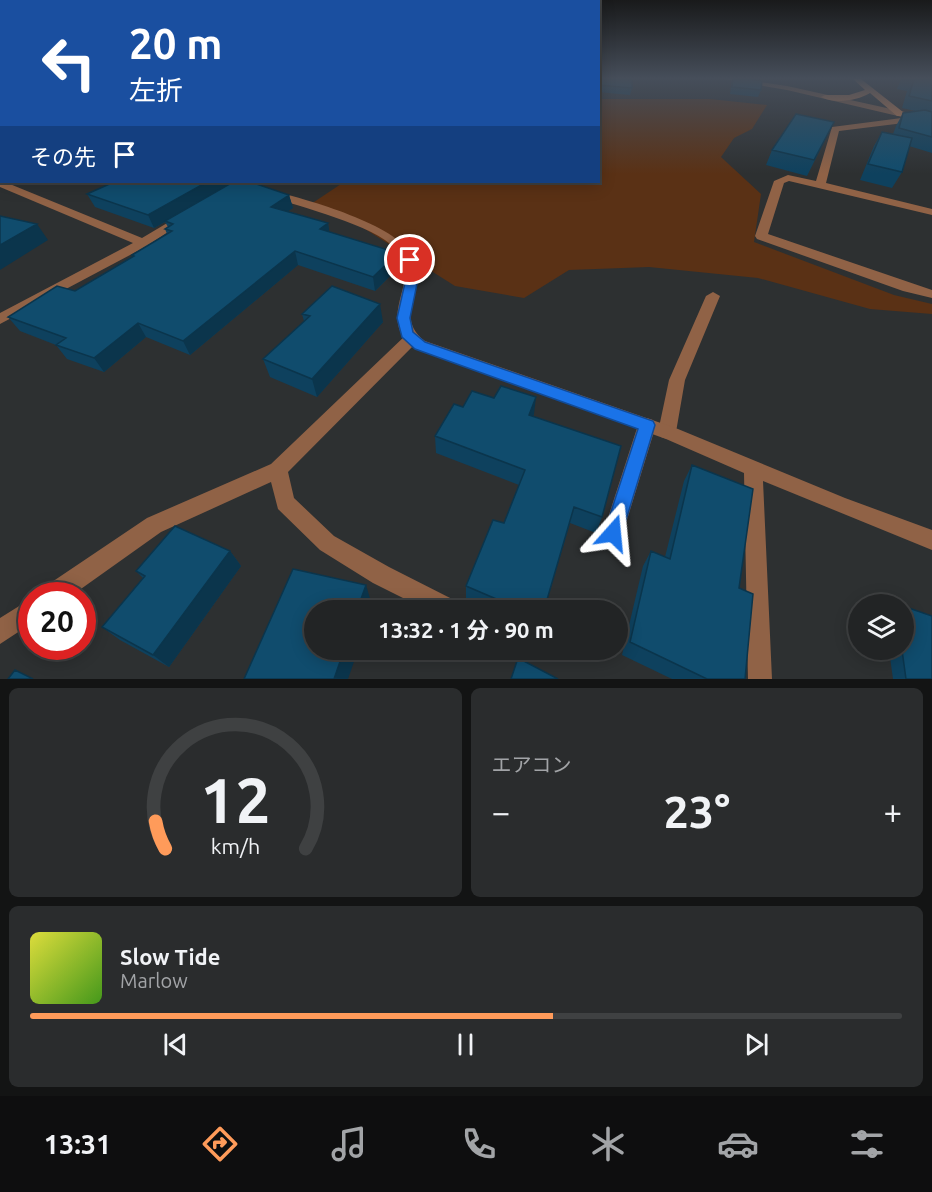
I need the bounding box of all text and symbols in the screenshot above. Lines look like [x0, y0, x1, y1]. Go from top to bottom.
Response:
text: 20 m [129, 20, 223, 67]
icon: left [30, 24, 108, 102]
text: 左折 [129, 75, 183, 105]
icon: arrive [108, 138, 141, 171]
text: その先 [30, 144, 96, 169]
pin [384, 234, 435, 285]
icon: arrive [393, 243, 426, 276]
position arrow [581, 501, 645, 565]
speed limit sign: 20 [18, 582, 96, 660]
map controls [848, 594, 914, 660]
button: layers [848, 594, 914, 660]
text: 13:32 · 1 分 · 90 m [378, 617, 554, 642]
text: エアコン [492, 753, 572, 776]
text: 12 [200, 765, 270, 835]
text: 23° [663, 786, 730, 837]
text: − [492, 793, 510, 830]
text: + [883, 793, 902, 830]
text: km/h [210, 835, 260, 859]
text: Slow Tide [120, 944, 220, 969]
text: Marlow [120, 969, 188, 992]
icon: previous [159, 1028, 192, 1061]
icon: pause [449, 1028, 482, 1061]
icon: next [740, 1028, 773, 1061]
icon: directions [199, 1123, 241, 1165]
icon: music [328, 1123, 370, 1165]
icon: phone [458, 1123, 500, 1165]
icon: climate [587, 1123, 629, 1165]
icon: car [717, 1123, 759, 1165]
icon: filters [846, 1123, 888, 1165]
text: 13:31 [44, 1129, 111, 1159]

